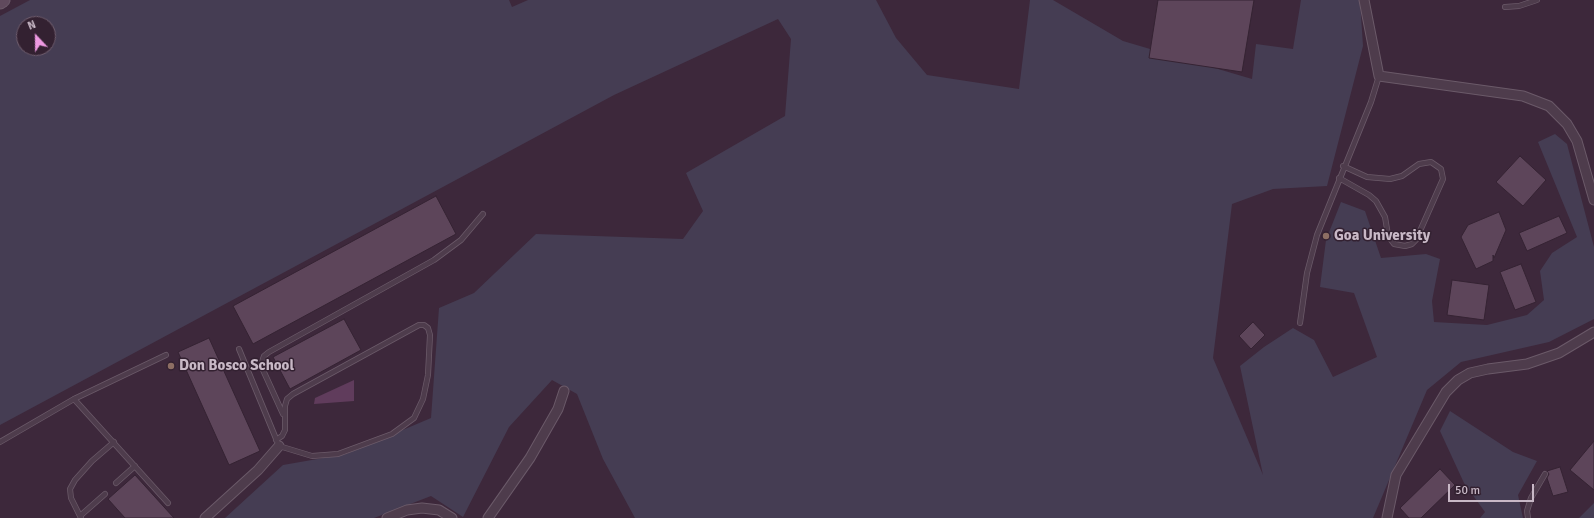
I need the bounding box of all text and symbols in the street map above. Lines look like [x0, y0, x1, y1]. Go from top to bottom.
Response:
north arrow [16, 16, 56, 56]
text: N [26, 18, 38, 33]
place label: Goa University [1334, 227, 1430, 245]
marker: Goa University [1321, 231, 1331, 241]
place label: Don Bosco School [179, 357, 294, 375]
marker: Don Bosco School [166, 361, 176, 371]
scale bar [1450, 476, 1536, 502]
text: 50 m [1455, 483, 1480, 498]

